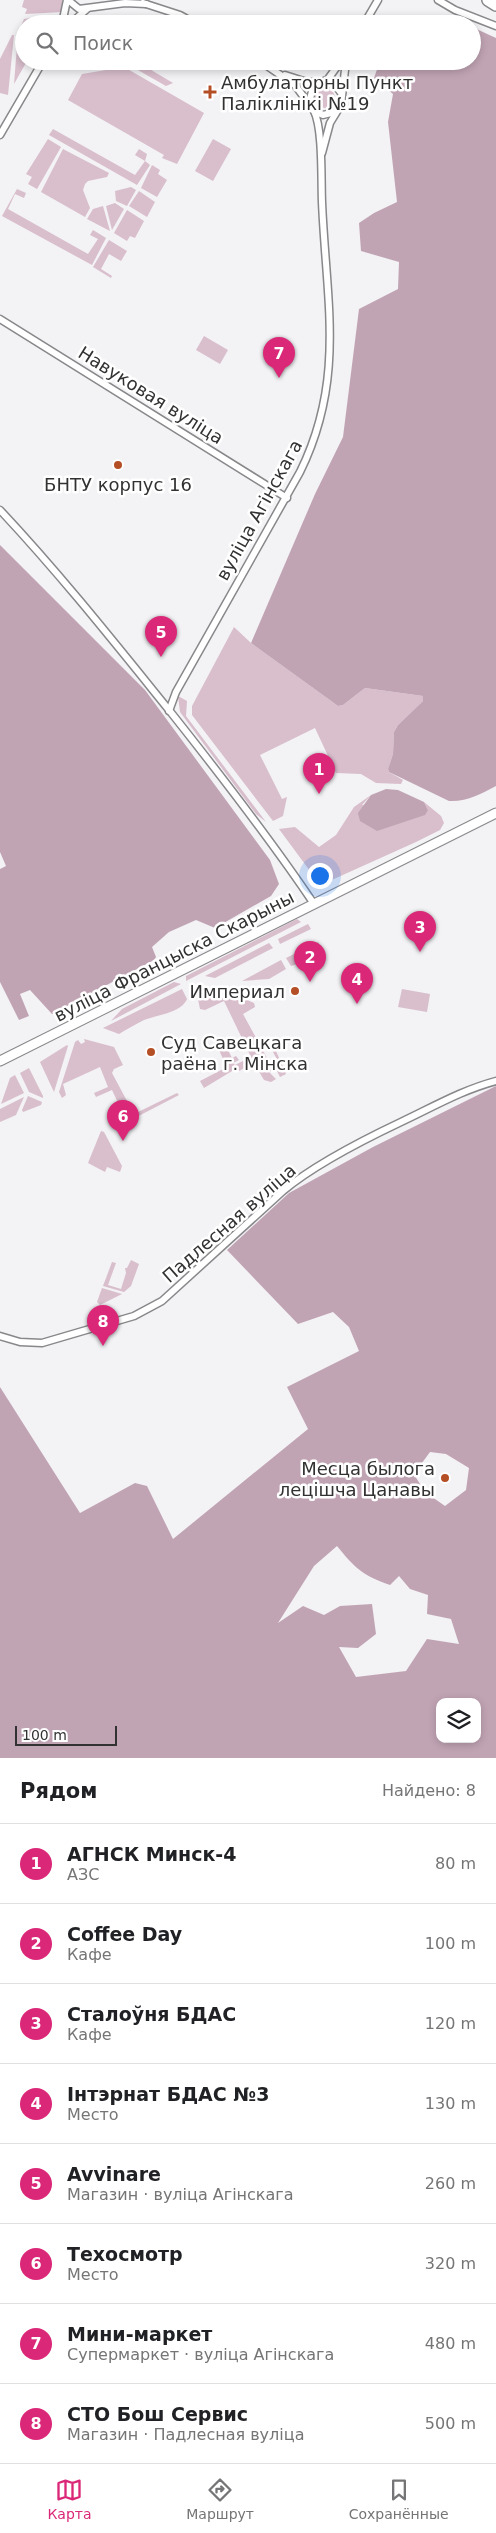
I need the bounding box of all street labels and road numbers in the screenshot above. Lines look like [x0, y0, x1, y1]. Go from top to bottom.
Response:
street label: Навуковая вуліца [75, 342, 227, 448]
street label: вуліца Агінскага [212, 436, 306, 584]
street label: вуліца Францыска Скарыны [50, 886, 298, 1026]
street label: Падлесная вуліца [158, 1159, 300, 1287]

